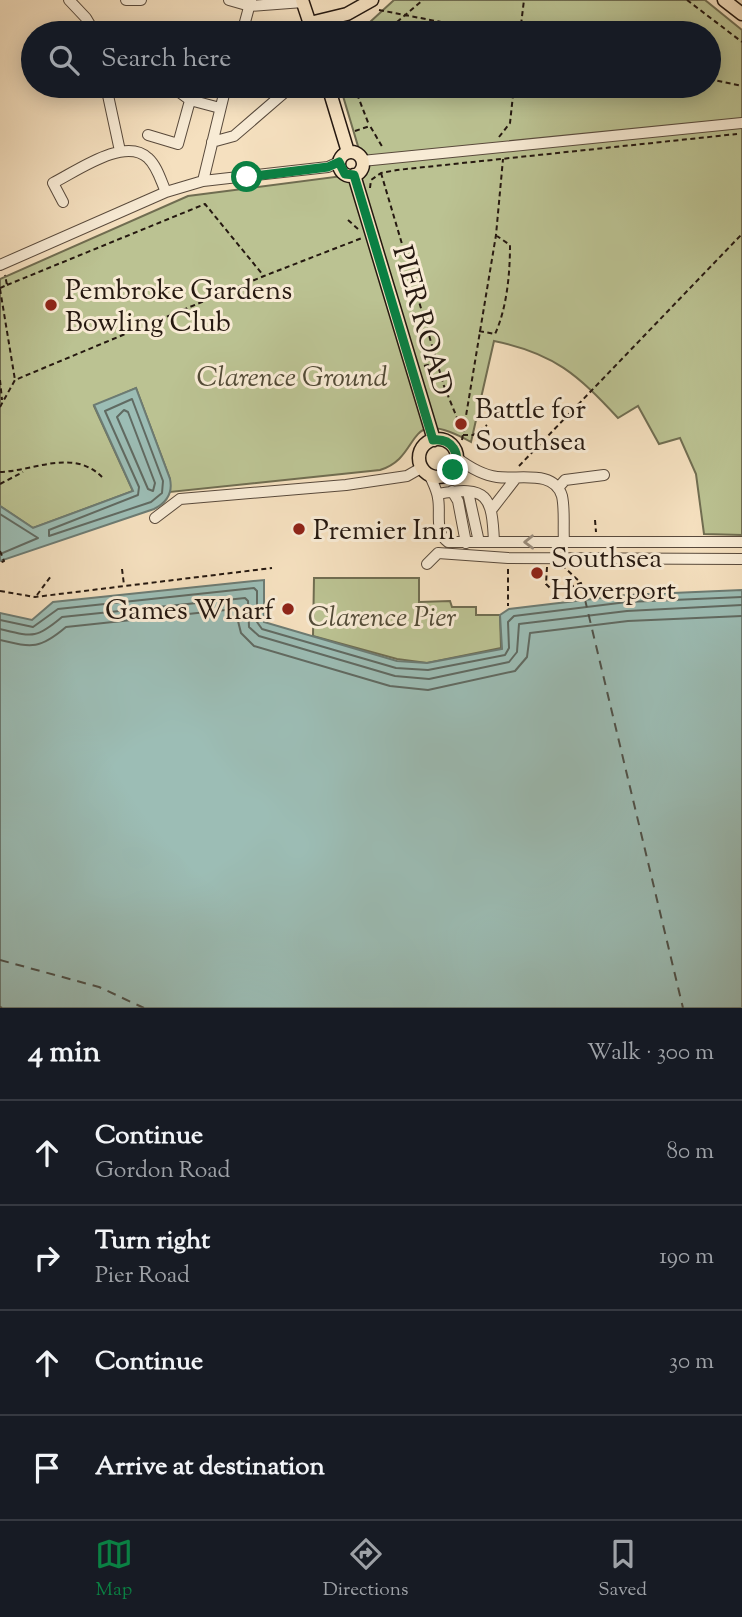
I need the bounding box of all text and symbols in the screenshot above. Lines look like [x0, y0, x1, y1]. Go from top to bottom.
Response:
search box [21, 21, 721, 98]
icon: search [45, 41, 83, 79]
text: Search here [101, 41, 231, 78]
route start [231, 161, 262, 192]
street label: PIER ROAD [381, 241, 462, 401]
place label: Pembroke Gardens Bowling Club [65, 272, 292, 344]
marker: Pembroke Gardens Bowling Club [43, 297, 59, 313]
park label: Clarence Ground [196, 359, 388, 399]
place label: Battle for Southsea [475, 391, 586, 463]
marker: Battle for Southsea [453, 416, 469, 432]
route end [437, 454, 468, 485]
place label: Premier Inn [313, 512, 455, 552]
marker: Premier Inn [291, 521, 307, 537]
one-way arrow [523, 534, 534, 550]
place label: Southsea Hoverport [551, 540, 676, 612]
marker: Southsea Hoverport [529, 565, 545, 581]
place label: Games Wharf [105, 592, 275, 632]
park label: Clarence Pier [308, 599, 456, 639]
marker: Games Wharf [280, 601, 296, 617]
text: 4 min [28, 1032, 101, 1075]
text: Walk · 300 m [587, 1037, 714, 1070]
text: Continue [95, 1118, 203, 1155]
icon: ahead [28, 1134, 66, 1172]
text: 80 m [666, 1136, 714, 1169]
text: Gordon Road [95, 1155, 231, 1188]
text: Turn right [95, 1223, 210, 1260]
icon: right [28, 1239, 66, 1277]
text: 190 m [659, 1241, 714, 1274]
text: Pier Road [95, 1260, 190, 1293]
icon: ahead [28, 1344, 66, 1382]
text: Continue [95, 1344, 203, 1381]
text: 30 m [669, 1346, 714, 1379]
icon: arrive [28, 1449, 66, 1487]
text: Arrive at destination [95, 1449, 325, 1486]
tab: Map [95, 1535, 133, 1604]
tab: Directions [323, 1535, 408, 1604]
tab: Saved [598, 1535, 647, 1604]

